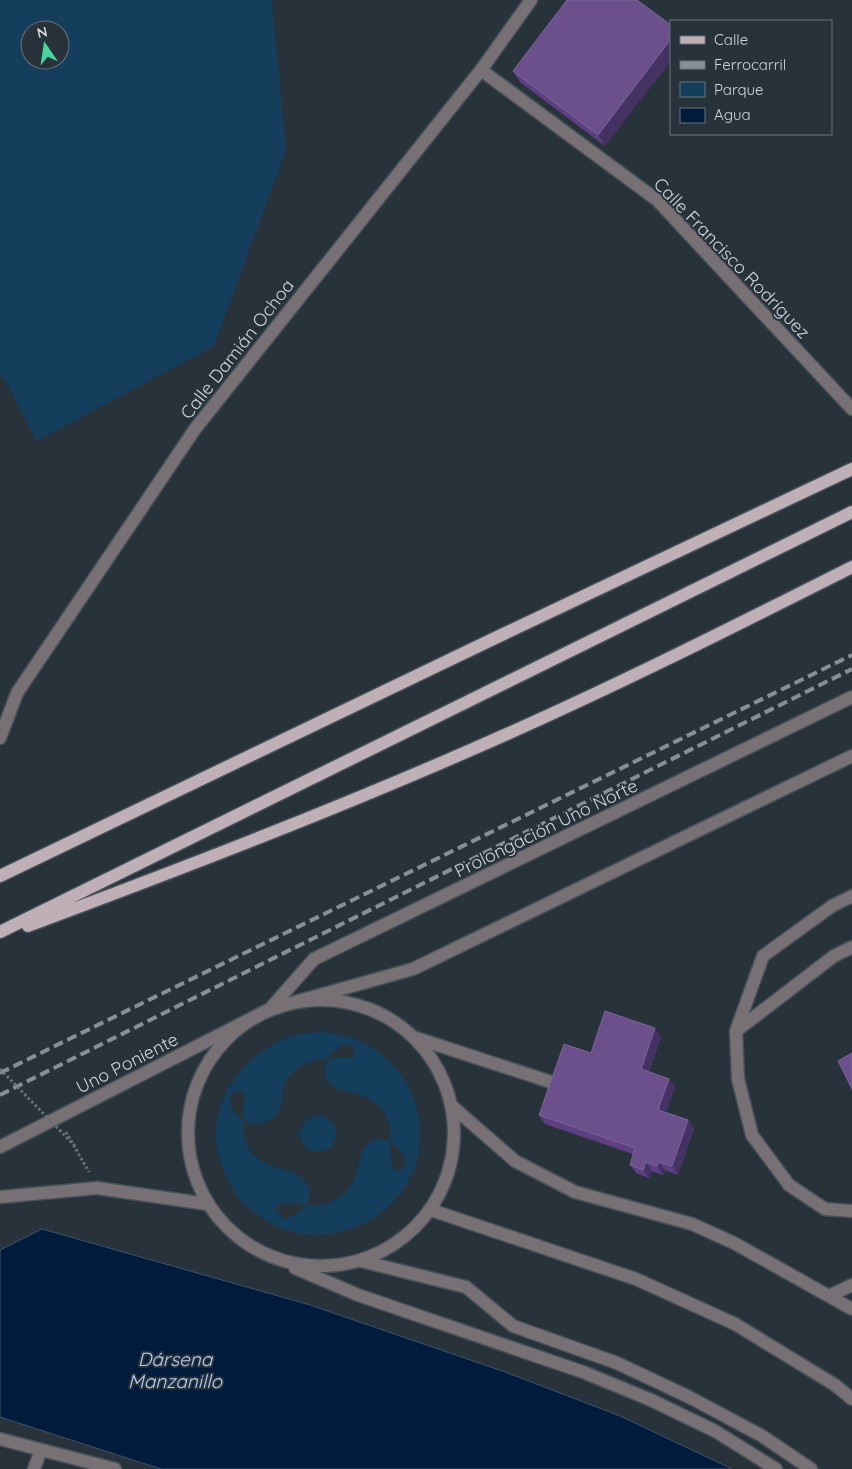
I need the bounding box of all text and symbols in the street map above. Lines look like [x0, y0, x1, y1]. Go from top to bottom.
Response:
north arrow [20, 20, 70, 70]
legend [670, 20, 832, 135]
text: N [35, 22, 49, 42]
text: Calle [714, 30, 748, 49]
text: Ferrocarril [714, 55, 786, 74]
text: Parque [714, 80, 764, 99]
text: Agua [714, 105, 751, 124]
street label: Calle Francisco Rodríguez [649, 173, 815, 343]
street label: Calle Damián Ochoa [175, 274, 299, 424]
street label: Prolongación Uno Norte [451, 774, 641, 882]
street label: Uno Poniente [72, 1027, 182, 1099]
water label: Dársena Manzanillo [128, 1347, 223, 1393]

